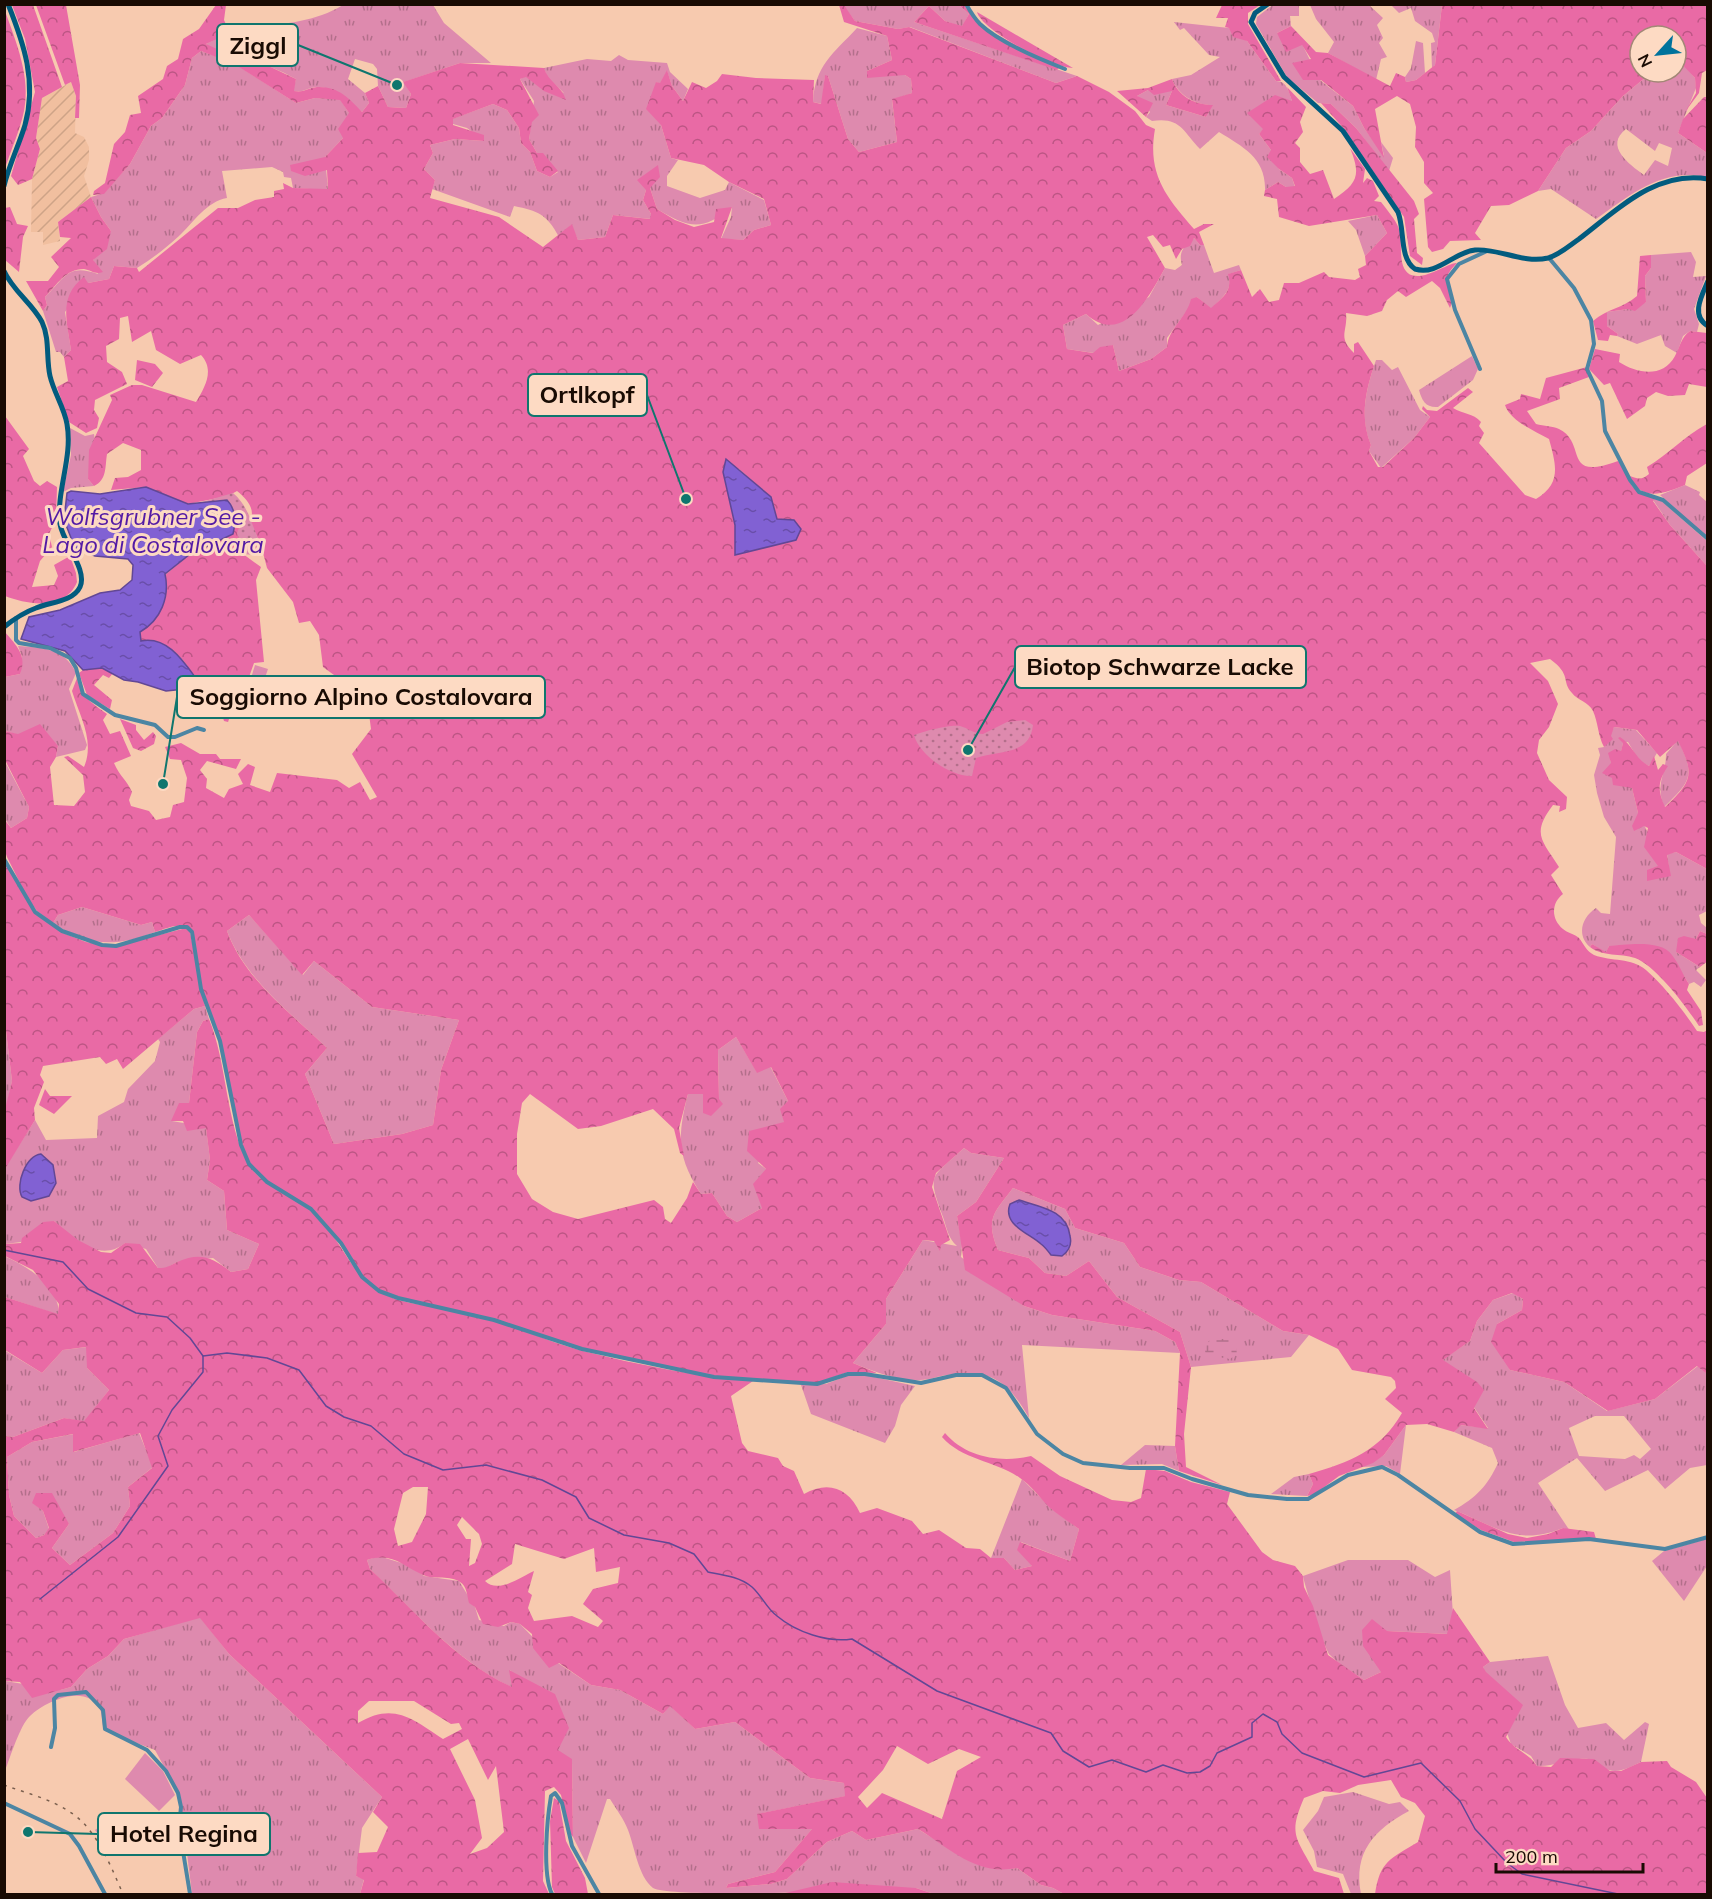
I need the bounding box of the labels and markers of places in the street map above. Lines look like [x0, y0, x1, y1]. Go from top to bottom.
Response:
callout: Ziggl [217, 24, 298, 66]
callout: Ortlkopf [528, 374, 647, 416]
callout: Biotop Schwarze Lacke [1015, 646, 1306, 688]
callout: Soggiorno Alpino Costalovara [177, 676, 545, 718]
callout: Hotel Regina [98, 1813, 270, 1855]

